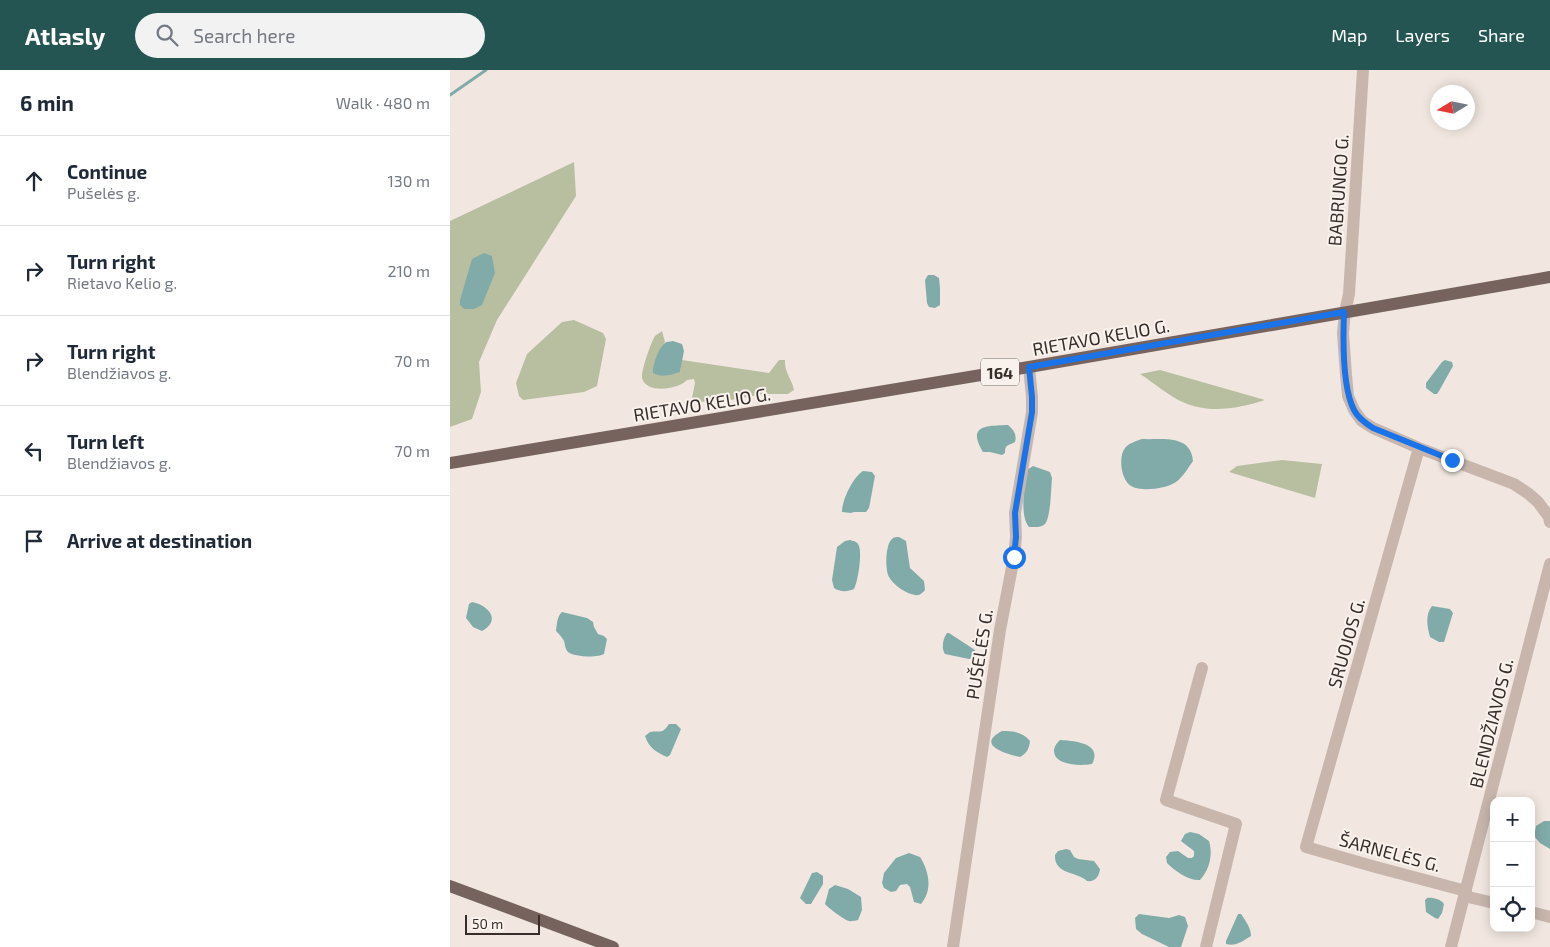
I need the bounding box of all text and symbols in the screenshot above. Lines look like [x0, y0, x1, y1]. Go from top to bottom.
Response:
search box [135, 13, 485, 58]
text: Atlasly [25, 21, 105, 50]
icon: search [153, 21, 181, 49]
text: Search here [193, 24, 295, 47]
text: Map [1331, 24, 1367, 46]
text: Layers [1395, 24, 1450, 46]
text: Share [1478, 24, 1525, 46]
north arrow [1430, 85, 1475, 130]
text: 6 min [20, 90, 74, 115]
text: Walk · 480 m [336, 93, 430, 112]
street label: BABRUNGO G. [1323, 133, 1353, 247]
text: Continue [67, 160, 147, 183]
icon: ahead [20, 167, 48, 195]
text: 130 m [388, 171, 430, 190]
text: Pušelės g. [67, 183, 140, 202]
text: Turn right [67, 250, 155, 273]
icon: right [20, 257, 48, 285]
text: 210 m [387, 261, 430, 280]
text: Rietavo Kelio g. [67, 273, 177, 292]
street label: RIETAVO KELIO G. [1031, 314, 1171, 360]
text: Turn right [67, 340, 155, 363]
icon: right [20, 347, 48, 375]
text: 70 m [395, 351, 430, 370]
road number: 164 [981, 358, 1019, 386]
text: Blendžiavos g. [67, 363, 171, 382]
street label: RIETAVO KELIO G. [632, 382, 772, 426]
text: Turn left [67, 430, 144, 453]
icon: left [20, 437, 48, 465]
text: 70 m [395, 441, 430, 460]
route end [1441, 449, 1464, 472]
text: Blendžiavos g. [67, 453, 171, 472]
icon: arrive [20, 527, 48, 555]
text: Arrive at destination [67, 529, 252, 552]
route start [1003, 546, 1026, 569]
street label: SRUOJOS G. [1323, 595, 1369, 691]
street label: PUŠELĖS G. [961, 607, 997, 701]
street label: BLENDŽIAVOS G. [1464, 656, 1518, 790]
map controls [1490, 797, 1535, 932]
button: + [1490, 797, 1535, 842]
street label: ŠARNELĖS G. [1337, 828, 1443, 876]
button: − [1490, 842, 1535, 887]
button: locate [1490, 887, 1535, 932]
scale bar [465, 912, 540, 935]
text: 50 m [472, 915, 503, 932]

